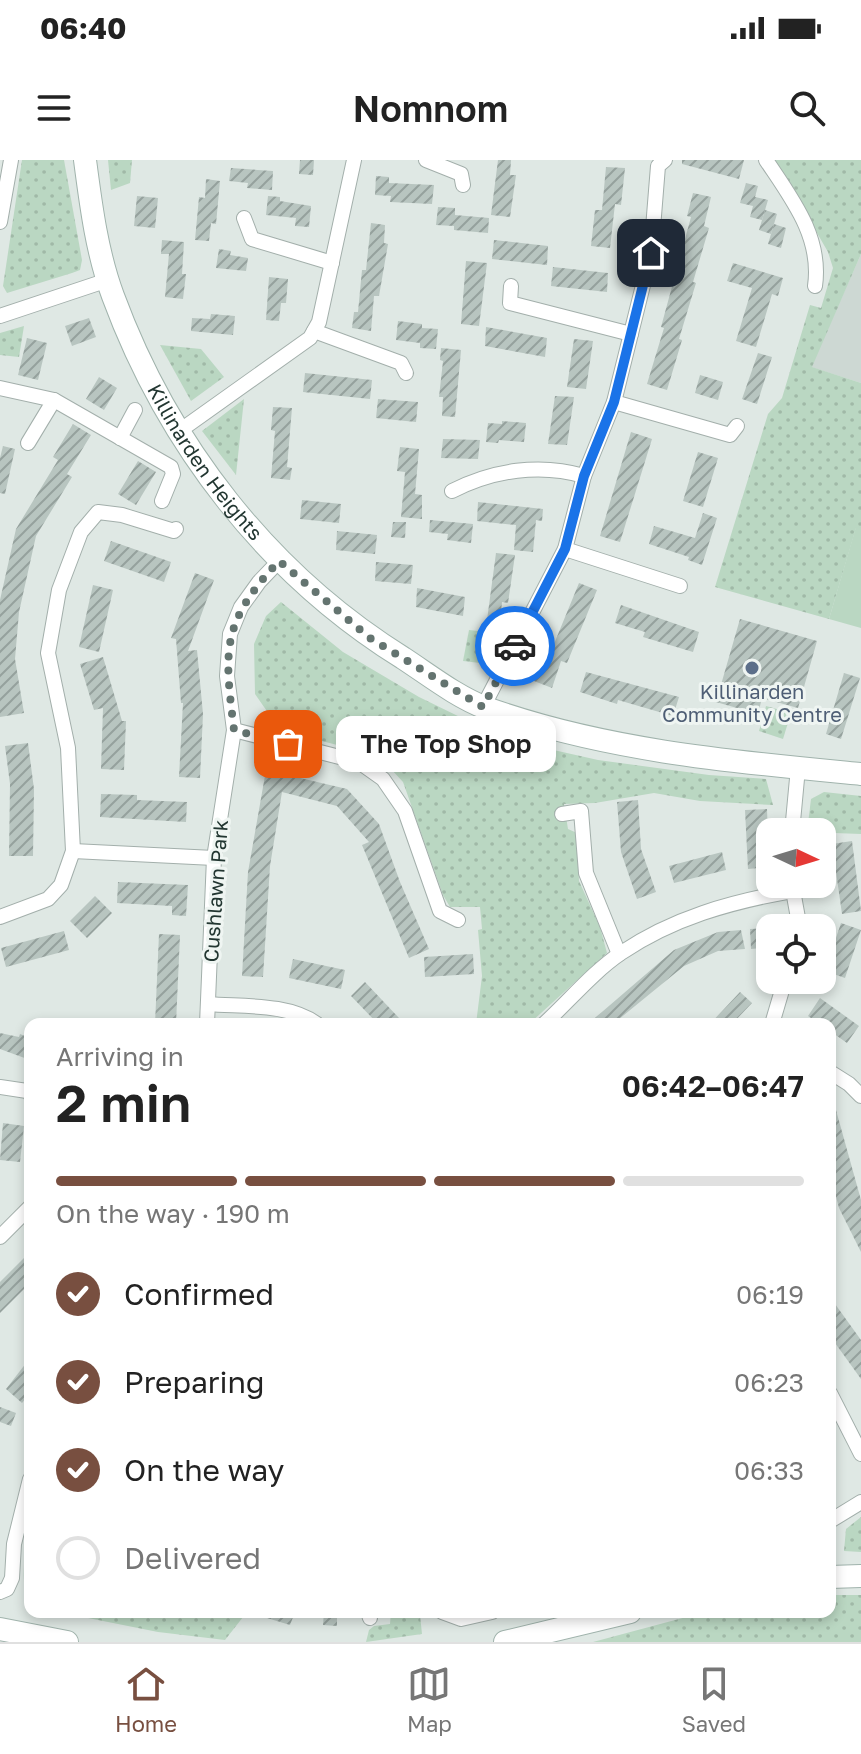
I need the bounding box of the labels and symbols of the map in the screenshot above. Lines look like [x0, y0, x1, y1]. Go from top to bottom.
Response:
pin [617, 219, 685, 287]
street label: Killinarden Heights [143, 380, 268, 545]
courier [475, 606, 555, 686]
marker: Killinarden Community Centre [743, 659, 761, 677]
place label: Killinarden Community Centre [662, 679, 842, 726]
pin [254, 710, 322, 778]
callout: The Top Shop [336, 716, 556, 772]
north arrow [756, 818, 836, 898]
street label: Cushlawn Park [198, 819, 232, 963]

